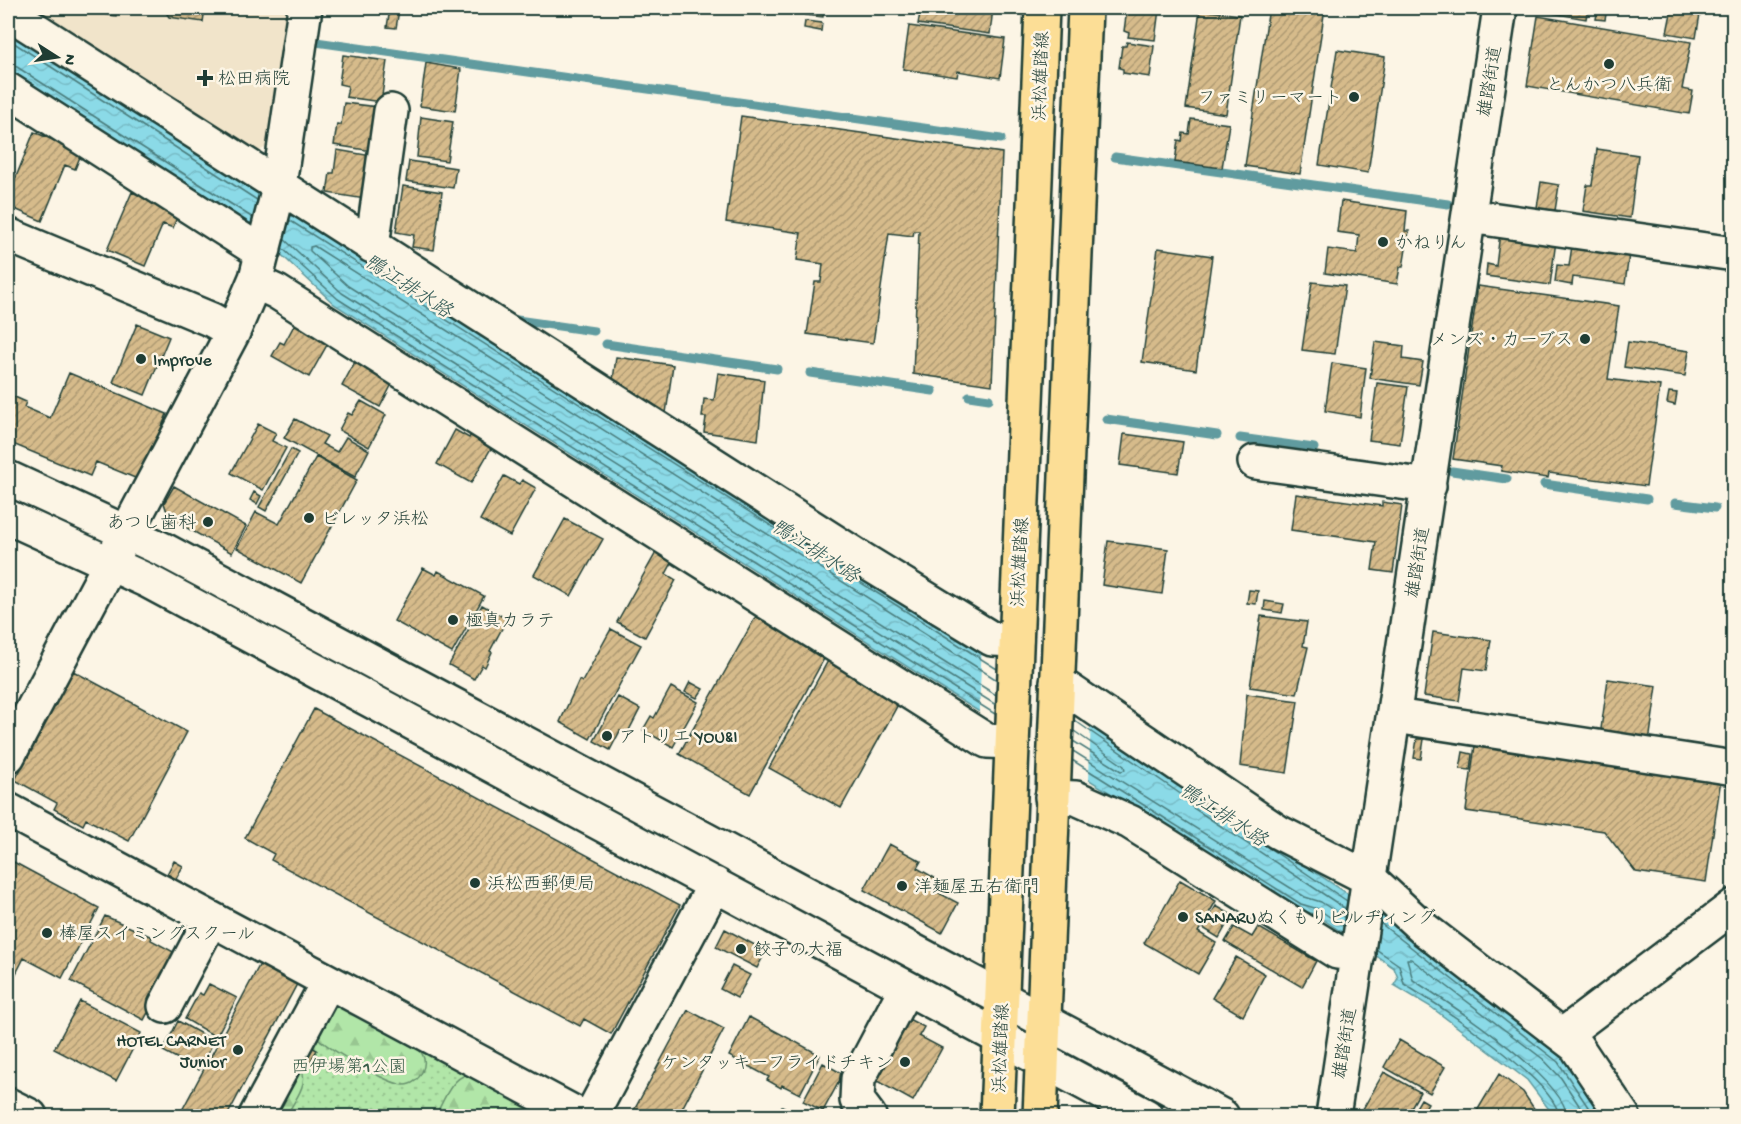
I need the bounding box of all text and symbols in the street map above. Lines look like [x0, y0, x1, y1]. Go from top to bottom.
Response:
north arrow [27, 27, 87, 87]
street label: 浜松雄踏線 [1029, 31, 1055, 121]
street label: 雄踏街道 [1474, 44, 1507, 119]
text: N [58, 52, 79, 67]
marker: とんかつ八兵衛 [1602, 57, 1616, 71]
marker: 松田病院 [196, 69, 214, 87]
place label: 松田病院 [218, 69, 290, 91]
place label: とんかつ八兵衛 [1546, 75, 1672, 97]
place label: ファミリーマート [1198, 89, 1342, 110]
marker: ファミリーマート [1347, 90, 1361, 104]
place label: かねりん [1395, 234, 1467, 255]
marker: かねりん [1376, 235, 1390, 249]
water label: 鴨江排水路 [359, 249, 457, 325]
place label: メンズ・カーブス [1430, 330, 1573, 352]
marker: メンズ・カーブス [1578, 332, 1592, 346]
place label: Improve [153, 351, 213, 372]
marker: Improve [134, 352, 148, 366]
place label: ビレッタ浜松 [321, 509, 429, 531]
marker: ビレッタ浜松 [302, 511, 316, 525]
place label: あつし歯科 [107, 513, 196, 535]
water label: 鴨江排水路 [766, 514, 864, 590]
marker: あつし歯科 [201, 515, 215, 529]
street label: 浜松雄踏線 [1008, 517, 1034, 608]
street label: 雄踏街道 [1402, 525, 1435, 600]
place label: 極真カラテ [465, 611, 555, 633]
marker: 極真カラテ [446, 613, 460, 627]
place label: アトリエ YOU&I [619, 728, 737, 749]
marker: アトリエ YOU&I [600, 729, 614, 743]
water label: 鴨江排水路 [1174, 778, 1272, 854]
place label: 浜松西郵便局 [487, 874, 595, 896]
marker: 浜松西郵便局 [468, 876, 482, 890]
place label: 洋麺屋五右衛門 [914, 877, 1040, 899]
marker: 洋麺屋五右衛門 [895, 879, 909, 893]
place label: SANARUぬくもりビルヂィング [1195, 908, 1436, 930]
marker: SANARUぬくもりビルヂィング [1176, 910, 1190, 924]
place label: 棒屋スイミングスクール [59, 924, 255, 946]
marker: 棒屋スイミングスクール [40, 926, 54, 940]
place label: 餃子の大福 [753, 940, 843, 962]
marker: 餃子の大福 [734, 942, 748, 956]
street label: 浜松雄踏線 [989, 1003, 1015, 1093]
street label: 雄踏街道 [1329, 1006, 1362, 1081]
place label: HOTEL CARNET Junior [116, 1032, 228, 1074]
marker: HOTEL CARNET Junior [231, 1043, 245, 1057]
place label: ケンタッキーフライドチキン [661, 1054, 893, 1075]
marker: ケンタッキーフライドチキン [898, 1055, 912, 1069]
park label: 西伊場第1公園 [291, 1057, 407, 1079]

